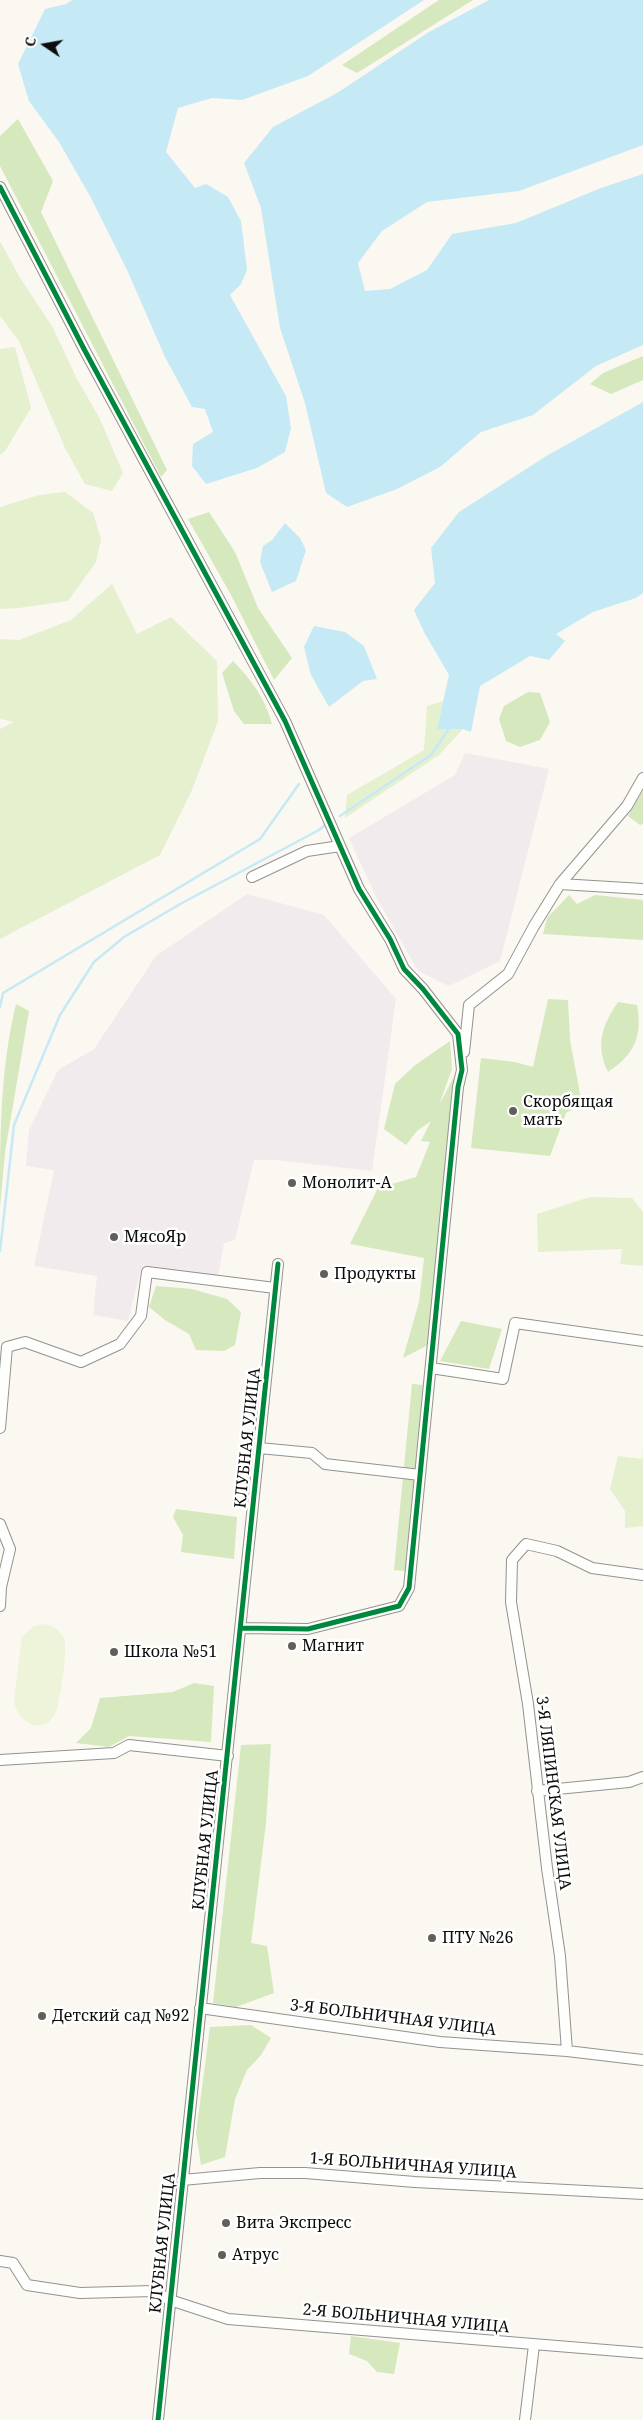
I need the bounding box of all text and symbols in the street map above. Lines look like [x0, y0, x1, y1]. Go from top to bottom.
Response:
north arrow [20, 20, 70, 70]
text: С [20, 35, 40, 48]
place label: Скорбящая мать [523, 1092, 613, 1130]
marker: Скорбящая мать [507, 1105, 519, 1117]
place label: Монолит-А [302, 1173, 392, 1193]
marker: Монолит-А [286, 1177, 298, 1189]
place label: МясоЯр [124, 1227, 186, 1247]
marker: МясоЯр [108, 1231, 120, 1243]
place label: Продукты [334, 1264, 416, 1284]
marker: Продукты [318, 1268, 330, 1280]
street label: КЛУБНАЯ УЛИЦА [231, 1367, 265, 1509]
place label: Магнит [302, 1636, 364, 1656]
marker: Магнит [286, 1640, 298, 1652]
place label: Школа №51 [124, 1642, 217, 1662]
marker: Школа №51 [108, 1646, 120, 1658]
street label: 3-Я ЛЯПИНСКАЯ УЛИЦА [532, 1695, 574, 1891]
street label: КЛУБНАЯ УЛИЦА [189, 1769, 223, 1911]
place label: ПТУ №26 [442, 1928, 513, 1948]
marker: ПТУ №26 [426, 1932, 438, 1944]
street label: 3-Я БОЛЬНИЧНАЯ УЛИЦА [289, 1996, 497, 2040]
place label: Детский сад №92 [52, 2006, 189, 2026]
marker: Детский сад №92 [36, 2010, 48, 2022]
street label: 1-Я БОЛЬНИЧНАЯ УЛИЦА [309, 2149, 517, 2183]
street label: КЛУБНАЯ УЛИЦА [146, 2172, 180, 2314]
place label: Вита Экспресс [236, 2213, 351, 2233]
marker: Вита Экспресс [220, 2217, 232, 2229]
place label: Атрус [232, 2245, 279, 2265]
marker: Атрус [216, 2249, 228, 2261]
street label: 2-Я БОЛЬНИЧНАЯ УЛИЦА [302, 2300, 510, 2338]

